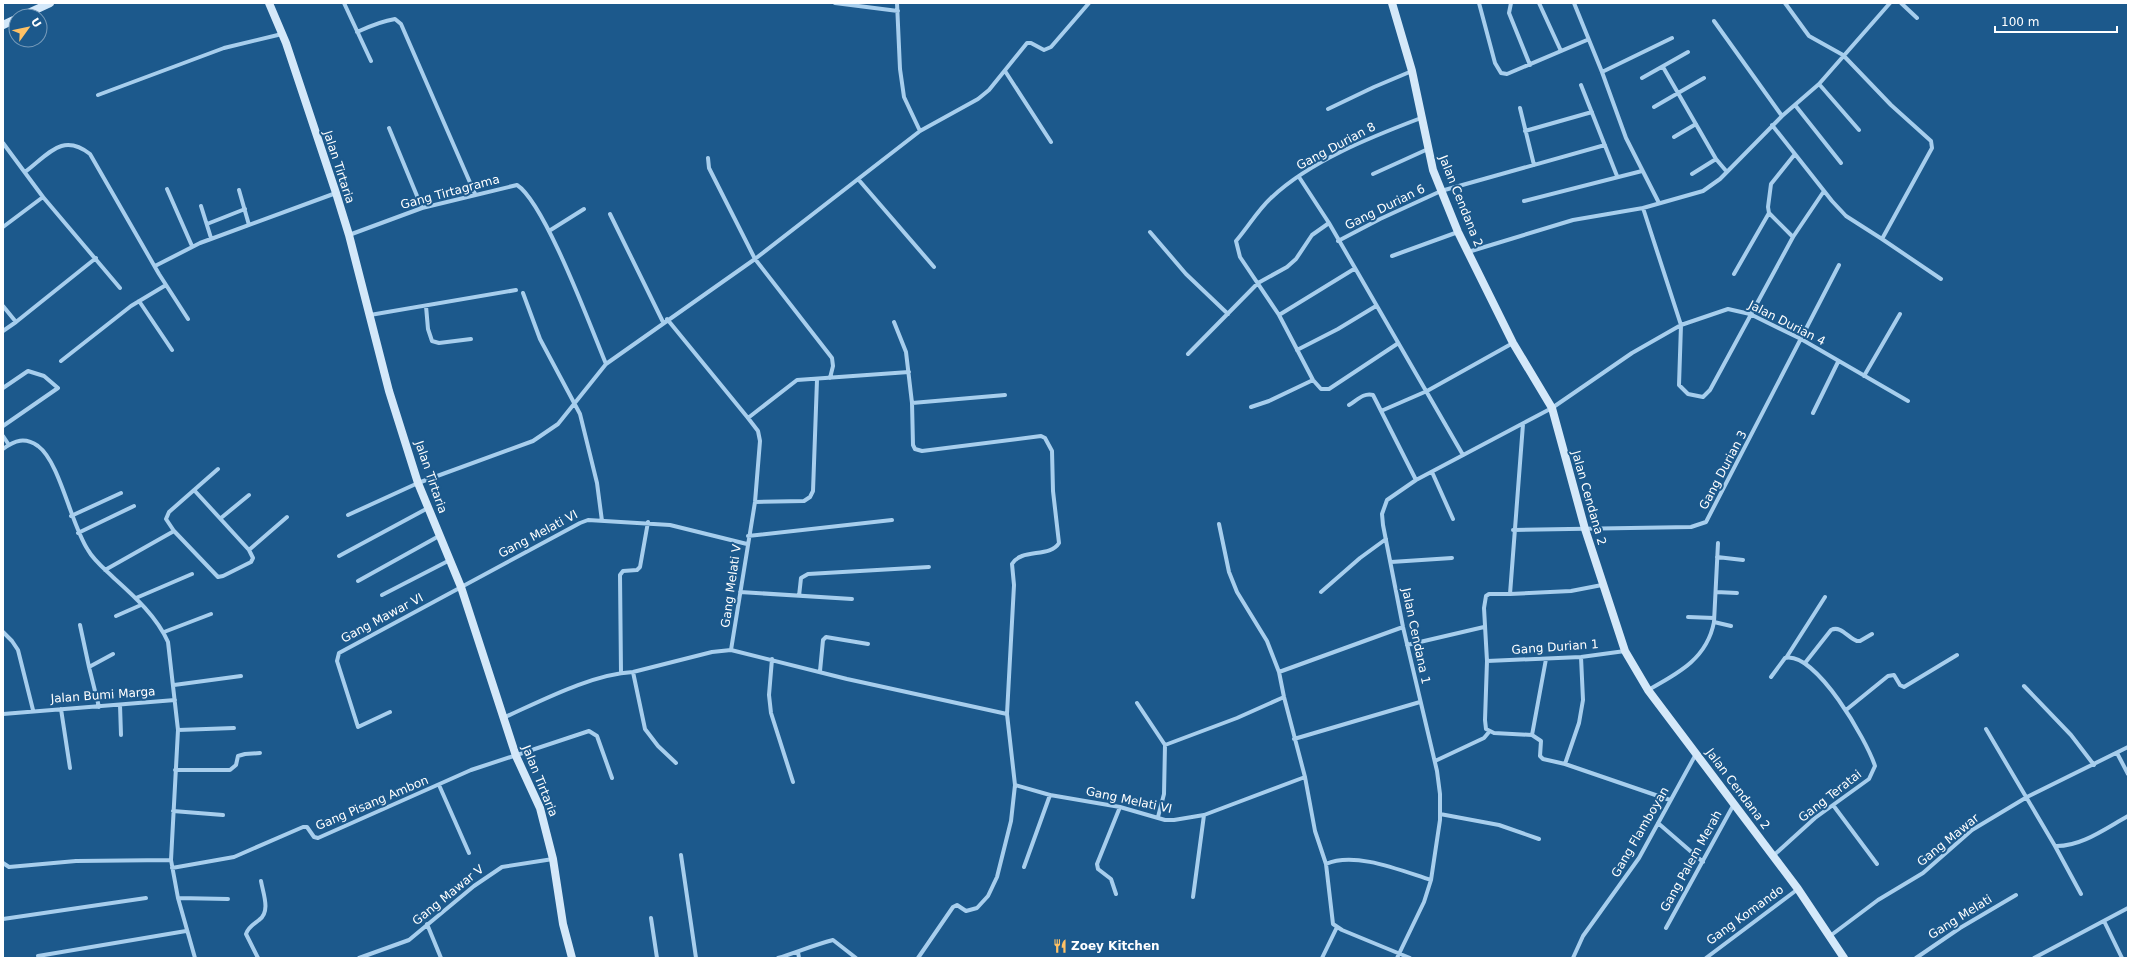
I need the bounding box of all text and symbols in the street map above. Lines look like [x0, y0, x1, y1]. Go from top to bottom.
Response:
north arrow [8, 8, 48, 48]
scale bar [1995, 8, 2117, 34]
text: 100 m [2001, 15, 2039, 29]
text: U [28, 16, 44, 30]
street label: Gang Durian 8 [1294, 119, 1378, 173]
street label: Jalan Tirtaria [320, 128, 357, 205]
street label: Jalan Cendana 2 [1436, 152, 1486, 249]
street label: Gang Tirtagrama [399, 172, 501, 212]
street label: Gang Durian 6 [1343, 182, 1427, 232]
street label: Jalan Durian 4 [1745, 297, 1828, 348]
street label: Gang Durian 3 [1696, 428, 1750, 512]
street label: Jalan Tirtaria [412, 438, 450, 515]
street label: Jalan Cendana 2 [1569, 448, 1609, 547]
street label: Gang Melati VI [496, 507, 580, 561]
street label: Gang Melati V [718, 543, 744, 629]
street label: Jalan Cendana 1 [1399, 586, 1433, 685]
street label: Gang Mawar VI [339, 590, 425, 646]
street label: Gang Durian 1 [1511, 637, 1599, 657]
street label: Jalan Bumi Marga [49, 684, 156, 706]
street label: Jalan Tirtaria [519, 742, 561, 819]
street label: Jalan Cendana 2 [1702, 745, 1773, 832]
street label: Gang Teratai [1796, 767, 1864, 825]
street label: Gang Pisang Ambon [314, 773, 430, 833]
street label: Gang Melati VI [1085, 784, 1173, 816]
street label: Gang Flamboyan [1608, 784, 1672, 880]
street label: Gang Palem Merah [1657, 808, 1725, 914]
street label: Gang Mawar [1914, 811, 1982, 869]
street label: Gang Mawar V [410, 862, 487, 928]
street label: Gang Komando [1704, 882, 1786, 948]
street label: Gang Melati [1926, 892, 1994, 942]
restaurant icon: Zoey Kitchen [1052, 938, 1068, 954]
place label: Zoey Kitchen [1071, 939, 1160, 953]

